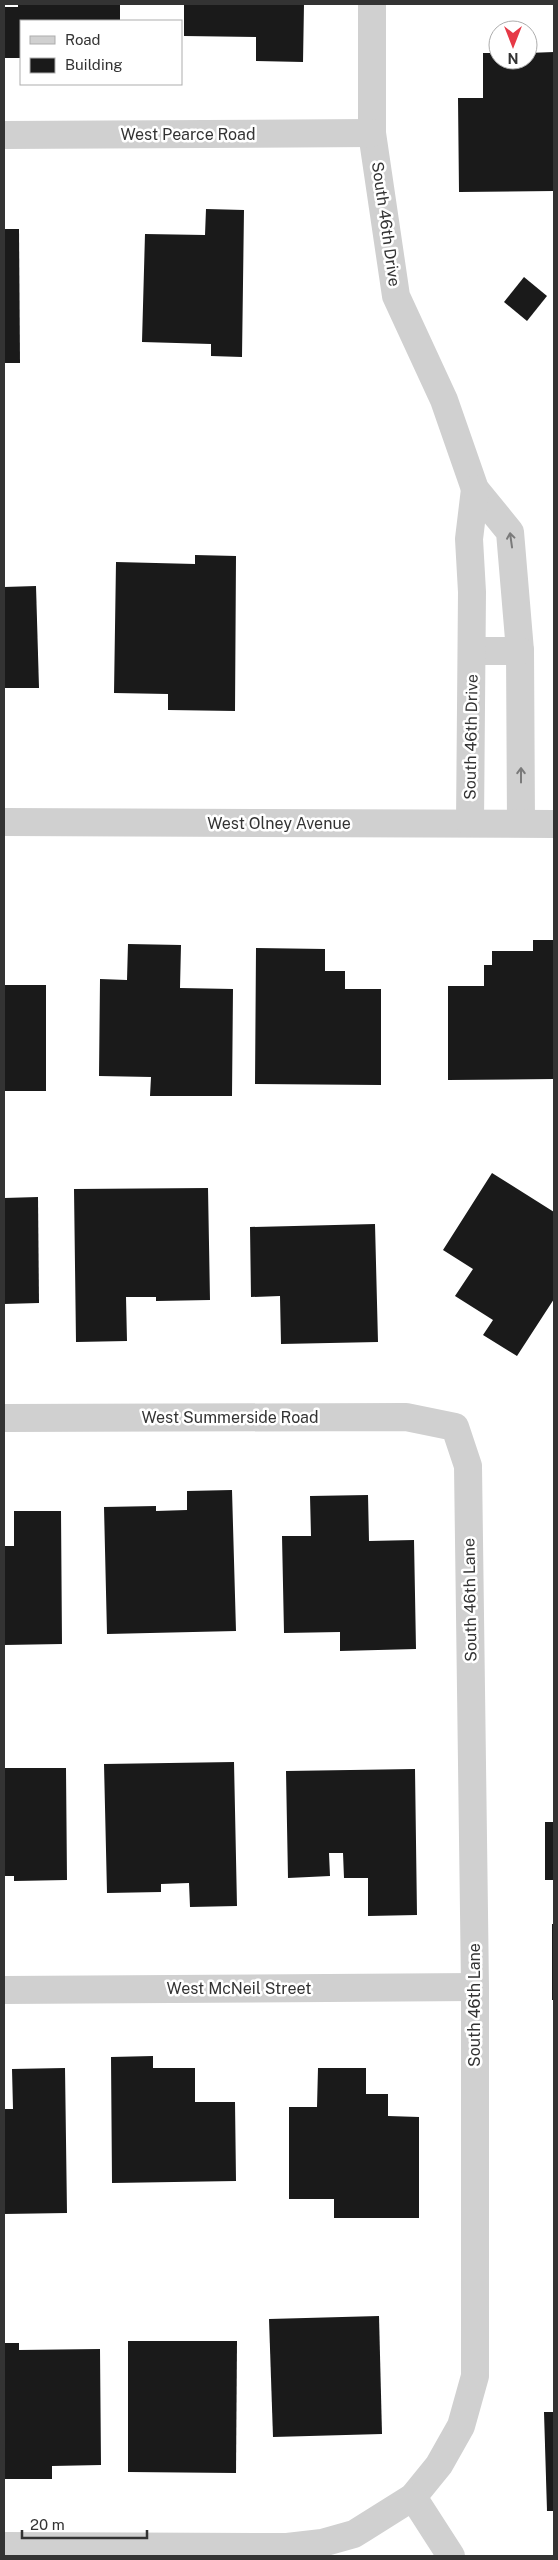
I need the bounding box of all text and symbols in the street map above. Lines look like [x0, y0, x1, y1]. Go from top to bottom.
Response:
legend [20, 20, 182, 85]
north arrow [488, 20, 538, 70]
text: Road [65, 31, 101, 48]
text: N [508, 50, 518, 66]
text: Building [65, 56, 123, 73]
street label: West Pearce Road [121, 125, 255, 144]
street label: South 46th Drive [368, 160, 404, 288]
one-way arrow [506, 533, 516, 549]
street label: South 46th Drive [460, 674, 482, 800]
one-way arrow [516, 767, 526, 783]
street label: West Olney Avenue [207, 814, 351, 833]
street label: West Summerside Road [142, 1408, 318, 1427]
street label: South 46th Lane [459, 1538, 481, 1662]
street label: South 46th Lane [465, 1943, 484, 2067]
street label: West McNeil Street [167, 1979, 311, 1998]
scale bar [22, 2508, 148, 2540]
text: 20 m [30, 2516, 65, 2533]

